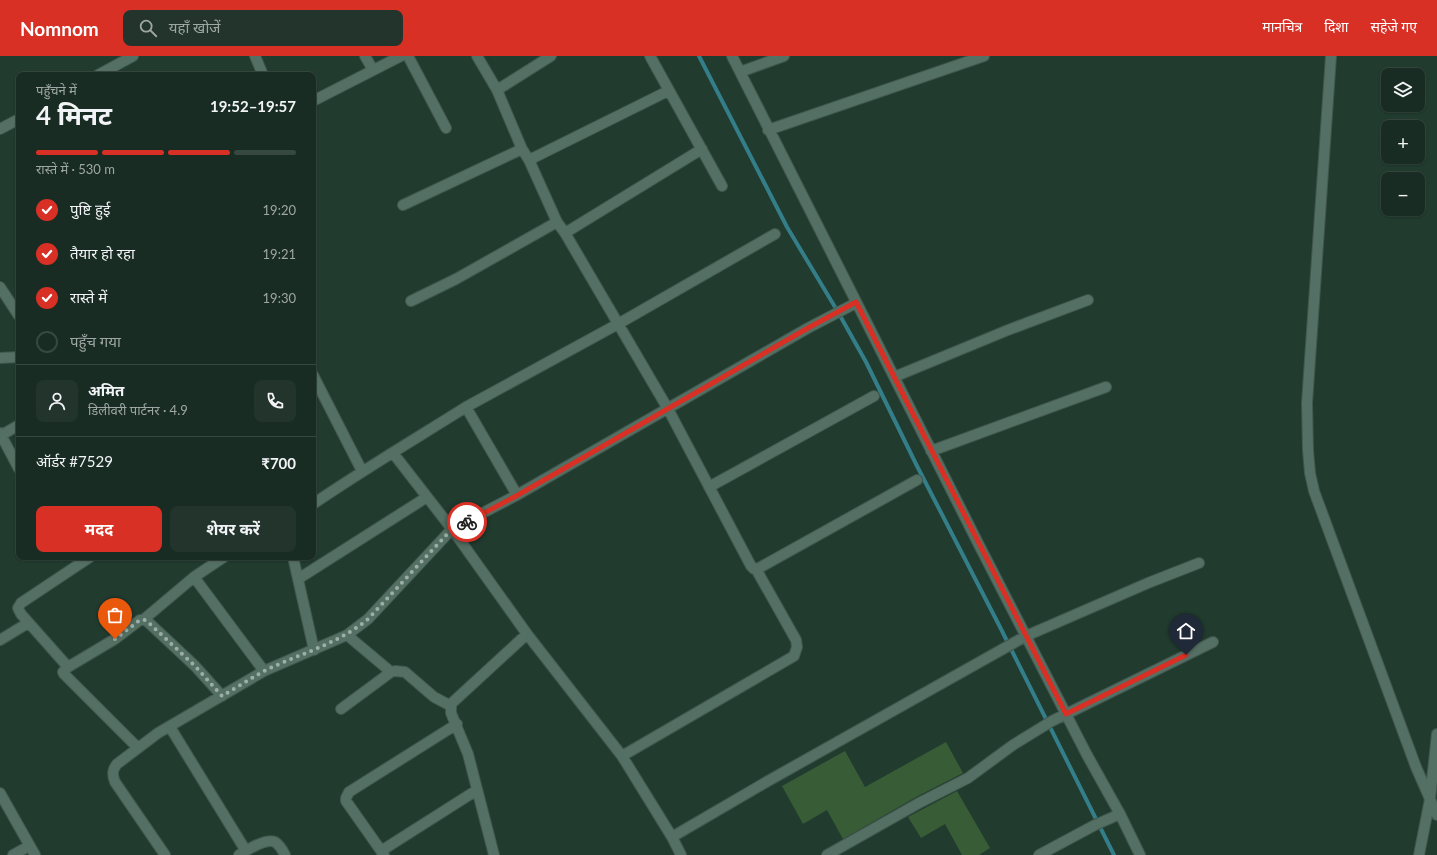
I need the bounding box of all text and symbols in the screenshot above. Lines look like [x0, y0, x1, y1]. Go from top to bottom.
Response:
search box [123, 10, 403, 46]
text: Nomnom [20, 17, 99, 40]
icon: search [137, 17, 159, 39]
text: यहाँ खोजें [169, 18, 220, 36]
text: मानचित्र [1262, 18, 1302, 35]
text: दिशा [1324, 18, 1349, 35]
text: सहेजे गए [1371, 18, 1417, 35]
map controls [1381, 68, 1425, 216]
button: layers [1381, 68, 1425, 112]
text: पहुँचने में [36, 82, 77, 98]
text: 19:52–19:57 [210, 97, 296, 115]
text: 4 मिनट [36, 99, 112, 131]
button: + [1381, 120, 1425, 164]
text: रास्ते में · 530 m [36, 161, 115, 177]
button: − [1381, 172, 1425, 216]
icon: check [36, 199, 58, 221]
text: पुष्टि हुई [70, 200, 110, 218]
text: 19:20 [263, 202, 296, 218]
icon: check [36, 243, 58, 265]
text: तैयार हो रहा [70, 244, 135, 262]
text: 19:21 [263, 246, 296, 262]
icon: check [36, 287, 58, 309]
text: रास्ते में [70, 288, 107, 306]
text: 19:30 [263, 290, 296, 306]
text: पहुँच गया [70, 332, 121, 350]
button: person [36, 380, 78, 422]
button: phone [254, 380, 296, 422]
text: अमित [88, 381, 124, 399]
text: डिलीवरी पार्टनर · 4.9 [88, 402, 188, 418]
text: ऑर्डर #7529 [36, 452, 113, 470]
text: ₹700 [261, 454, 296, 472]
courier [447, 502, 487, 542]
button: मदद [36, 506, 162, 552]
button: शेयर करें [170, 506, 296, 552]
icon: bike [456, 511, 478, 533]
pin [98, 598, 132, 639]
icon: bag [104, 604, 126, 626]
pin [1169, 614, 1203, 655]
icon: home [1175, 620, 1197, 642]

